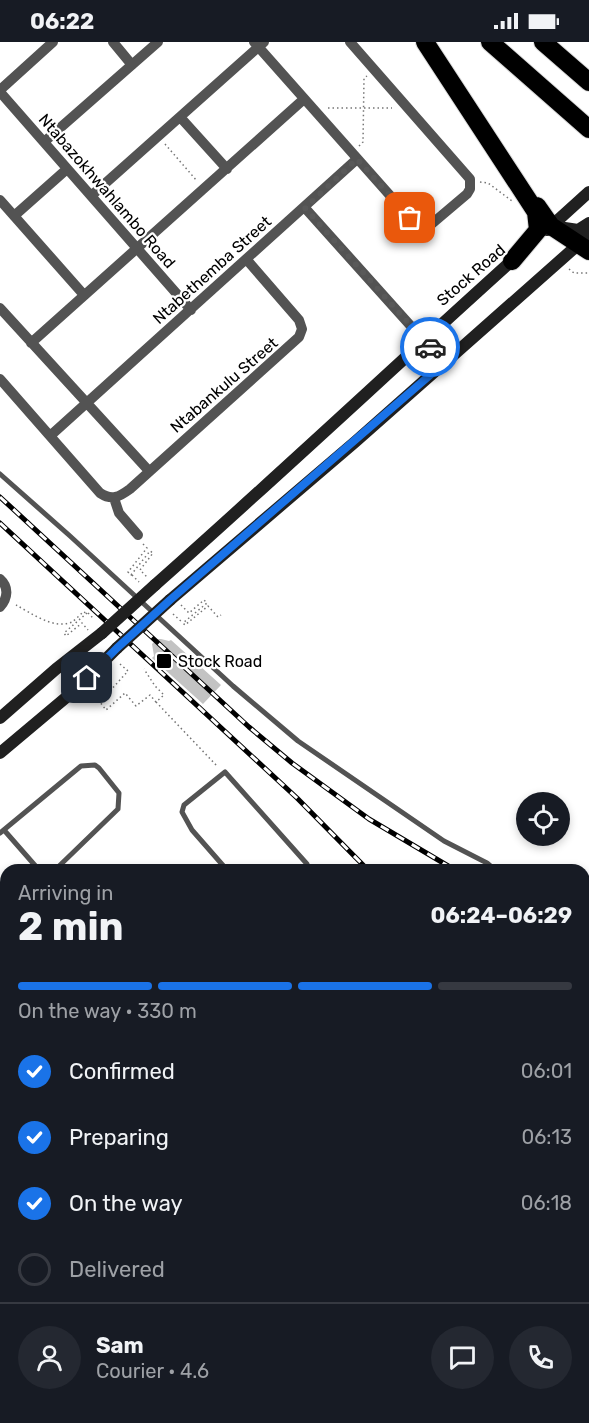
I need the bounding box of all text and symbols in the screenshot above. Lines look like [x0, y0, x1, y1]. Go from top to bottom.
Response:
text: 06:22 [30, 8, 94, 35]
street label: Ntabazokhwahlambo Road [35, 110, 179, 272]
pin [384, 192, 435, 243]
icon: bag [393, 201, 426, 234]
street label: Ntabethemba Street [149, 212, 275, 328]
street label: Stock Road [433, 240, 509, 310]
courier [400, 317, 460, 377]
icon: car [414, 331, 447, 364]
street label: Ntabankulu Street [167, 333, 281, 437]
pin [61, 652, 112, 703]
marker: Stock Road [155, 652, 173, 670]
place label: Stock Road [178, 652, 262, 671]
icon: home [70, 661, 103, 694]
map controls [516, 792, 570, 846]
button: locate [516, 792, 570, 846]
text: Arriving in [18, 881, 113, 905]
text: 06:24–06:29 [430, 902, 572, 929]
text: 2 min [18, 904, 124, 950]
text: On the way · 330 m [18, 999, 197, 1023]
icon: check [18, 1055, 51, 1088]
text: Confirmed [69, 1058, 175, 1085]
text: 06:01 [521, 1059, 572, 1083]
icon: check [18, 1121, 51, 1154]
text: Preparing [69, 1124, 169, 1151]
text: 06:13 [522, 1125, 572, 1149]
icon: check [18, 1187, 51, 1220]
text: On the way [69, 1190, 183, 1217]
text: 06:18 [521, 1191, 572, 1215]
text: Delivered [69, 1256, 165, 1283]
button: person [18, 1326, 81, 1389]
button: chat [431, 1326, 494, 1389]
button: phone [509, 1326, 572, 1389]
text: Sam [96, 1332, 144, 1359]
text: Courier · 4.6 [96, 1359, 209, 1383]

